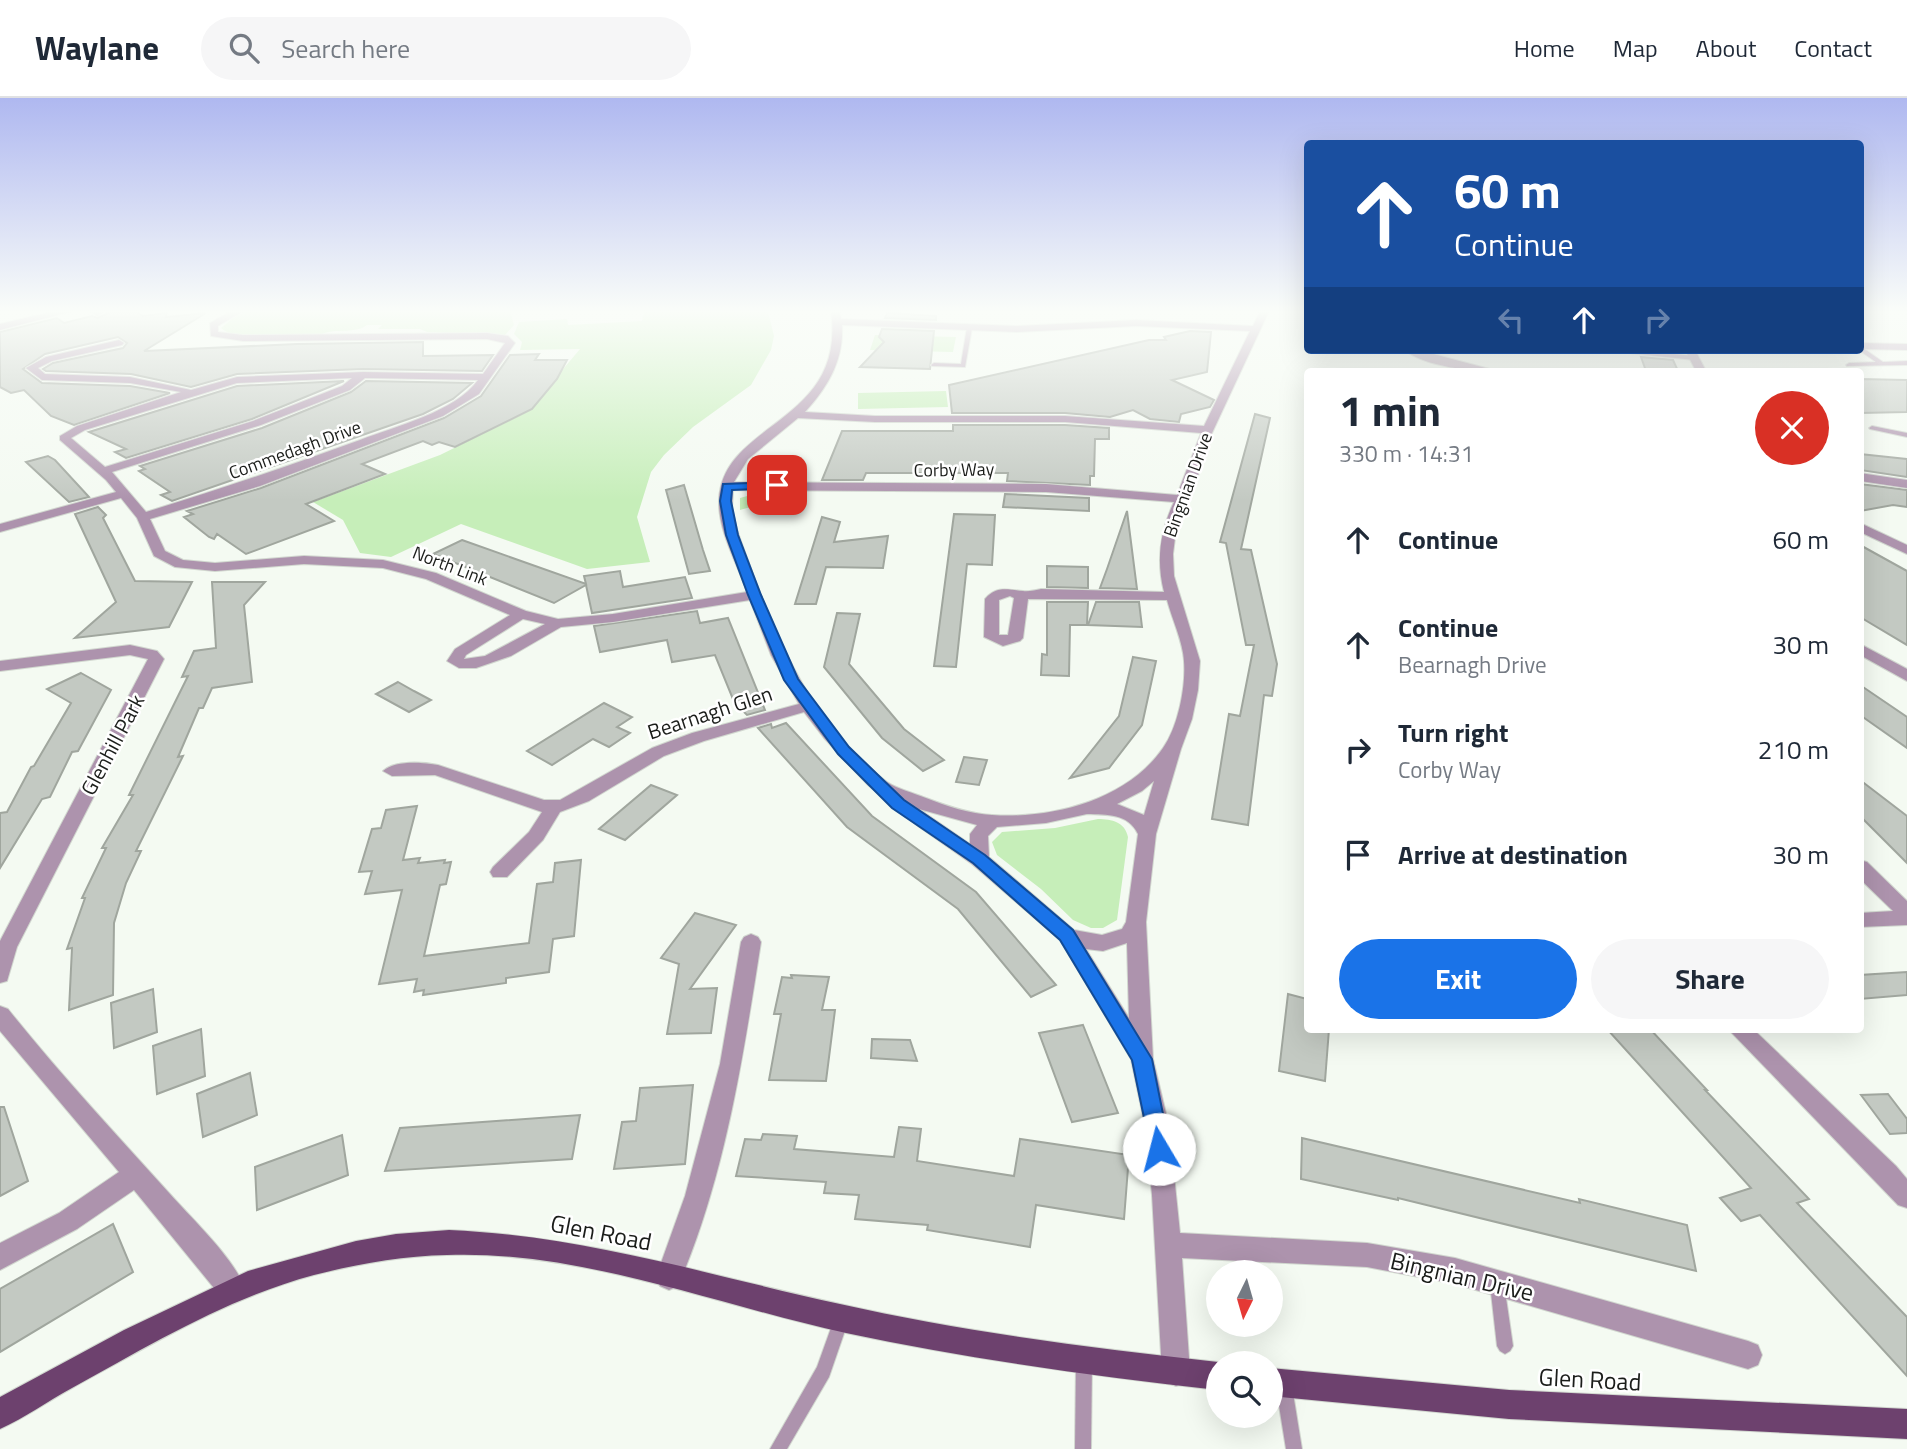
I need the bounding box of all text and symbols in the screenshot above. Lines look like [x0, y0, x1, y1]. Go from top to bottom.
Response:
search box [201, 17, 691, 80]
text: Waylane [35, 23, 159, 73]
icon: search [225, 29, 263, 67]
text: Search here [281, 29, 410, 68]
text: Home [1514, 30, 1575, 66]
text: Map [1613, 30, 1658, 66]
text: About [1696, 30, 1756, 66]
text: Contact [1794, 30, 1872, 66]
text: 60 m [1454, 152, 1561, 227]
icon: ahead [1339, 168, 1430, 259]
text: Continue [1454, 220, 1574, 268]
icon: left [1492, 301, 1530, 339]
icon: ahead [1565, 301, 1603, 339]
icon: right [1638, 301, 1676, 339]
text: 1 min [1339, 378, 1441, 442]
button: close [1755, 391, 1829, 465]
street label: Commedagh Drive [225, 413, 365, 486]
street label: Bingnian Drive [1156, 429, 1219, 541]
text: 330 m · 14:31 [1339, 436, 1474, 471]
pin [747, 455, 807, 515]
street label: Corby Way [913, 455, 995, 484]
icon: arrive [758, 466, 796, 504]
text: Continue [1398, 520, 1498, 559]
text: 60 m [1772, 520, 1829, 559]
icon: ahead [1339, 521, 1377, 559]
street label: North Link [409, 539, 492, 592]
text: Continue [1398, 608, 1498, 647]
text: 30 m [1772, 625, 1829, 664]
icon: ahead [1339, 626, 1377, 664]
text: Bearnagh Drive [1398, 647, 1547, 682]
street label: Bearnagh Glen [643, 677, 776, 747]
street label: Glenhill Park [72, 688, 152, 801]
text: Turn right [1398, 713, 1509, 752]
text: 210 m [1758, 730, 1829, 769]
icon: right [1339, 731, 1377, 769]
text: Corby Way [1398, 752, 1501, 787]
text: Arrive at destination [1398, 835, 1628, 874]
text: 30 m [1772, 835, 1829, 874]
icon: arrive [1339, 836, 1377, 874]
button: Exit [1339, 939, 1577, 1019]
button: Share [1591, 939, 1829, 1019]
position arrow [1122, 1112, 1196, 1186]
street label: Glen Road [547, 1205, 655, 1259]
street label: Bingnian Drive [1387, 1242, 1537, 1310]
north arrow [1206, 1260, 1283, 1337]
map controls [1206, 1260, 1283, 1428]
button: search [1206, 1351, 1283, 1428]
street label: Glen Road [1538, 1358, 1642, 1400]

